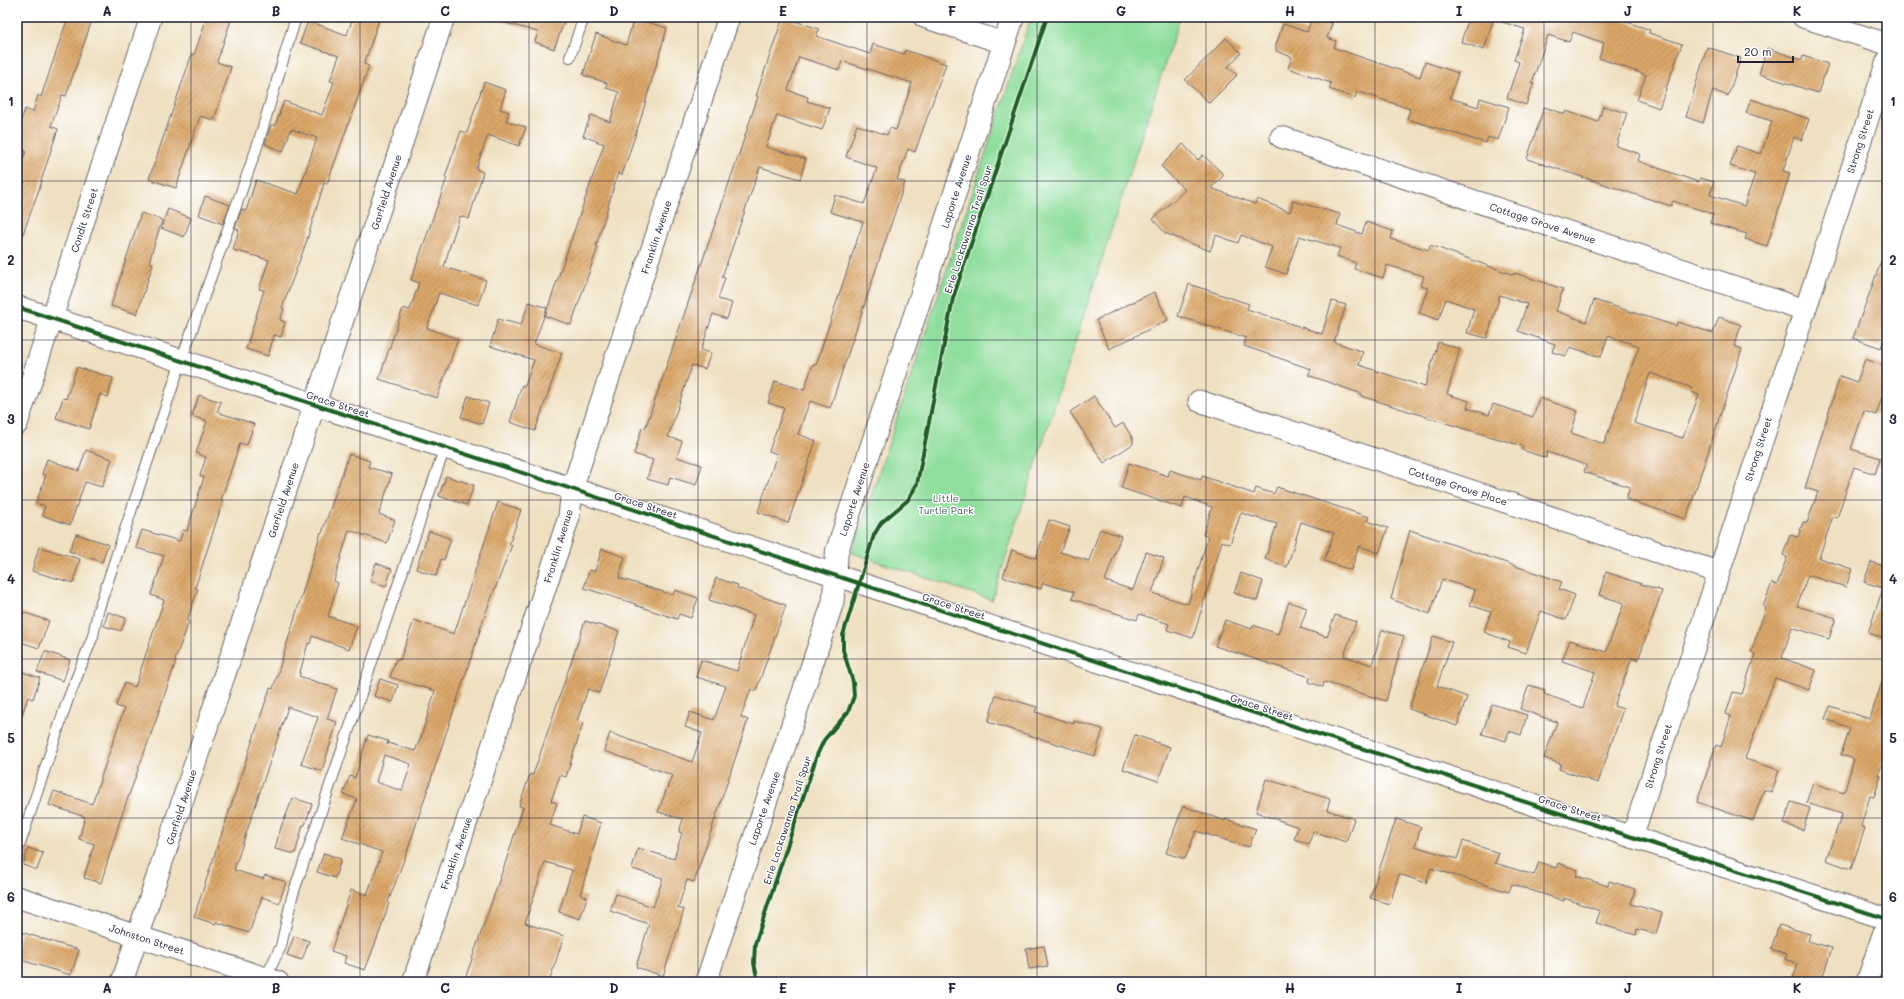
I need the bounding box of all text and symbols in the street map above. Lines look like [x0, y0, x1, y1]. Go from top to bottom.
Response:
text: A [102, 2, 112, 19]
text: B [272, 2, 281, 19]
text: C [440, 2, 450, 19]
text: D [609, 2, 619, 19]
text: E [779, 2, 787, 19]
text: F [948, 2, 956, 19]
text: G [1116, 2, 1126, 19]
text: H [1285, 2, 1295, 19]
text: I [1456, 2, 1463, 19]
text: J [1624, 2, 1632, 19]
text: K [1793, 2, 1802, 19]
scale bar [1738, 38, 1793, 64]
text: 20 m [1744, 43, 1772, 59]
text: 1 [8, 92, 14, 109]
text: 1 [1890, 92, 1896, 109]
street label: Strong Street [1843, 107, 1877, 175]
street label: Laporte Avenue [937, 152, 975, 230]
street label: Garfield Avenue [367, 153, 405, 231]
street label: Erie Lackawanna Trail Spur [941, 163, 995, 295]
street label: Condit Street [67, 186, 101, 254]
street label: Franklin Avenue [638, 198, 674, 276]
street label: Cottage Grove Avenue [1488, 199, 1598, 247]
text: 2 [7, 251, 15, 268]
text: 2 [1889, 251, 1897, 268]
street label: Grace Street [305, 387, 371, 421]
text: 3 [7, 410, 15, 427]
text: 3 [1889, 410, 1897, 427]
street label: Strong Street [1741, 415, 1775, 483]
street label: Laporte Avenue [835, 460, 873, 538]
street label: Garfield Avenue [264, 461, 302, 539]
street label: Cottage Grove Place [1407, 463, 1509, 509]
street label: Grace Street [613, 488, 679, 522]
park label: Little Turtle Park [918, 491, 974, 517]
street label: Franklin Avenue [540, 507, 576, 585]
text: 4 [7, 570, 15, 587]
text: 4 [1889, 570, 1897, 587]
street label: Grace Street [921, 589, 987, 623]
street label: Grace Street [1229, 690, 1295, 724]
street label: Strong Street [1641, 722, 1675, 790]
text: 5 [7, 729, 15, 746]
text: 5 [1889, 729, 1897, 746]
street label: Erie Lackawanna Trail Spur [760, 754, 814, 886]
street label: Garfield Avenue [162, 768, 200, 846]
street label: Laporte Avenue [745, 769, 783, 847]
street label: Grace Street [1537, 791, 1603, 825]
street label: Franklin Avenue [437, 815, 475, 891]
text: 6 [7, 888, 15, 905]
text: 6 [1889, 888, 1897, 905]
street label: Johnston Street [108, 920, 186, 958]
text: A [102, 979, 112, 996]
text: B [272, 979, 281, 996]
text: C [440, 979, 450, 996]
text: D [609, 979, 619, 996]
text: E [779, 979, 787, 996]
text: F [948, 979, 956, 996]
text: G [1116, 979, 1126, 996]
text: H [1285, 979, 1295, 996]
text: I [1456, 979, 1463, 996]
text: J [1624, 979, 1632, 996]
text: K [1793, 979, 1802, 996]

